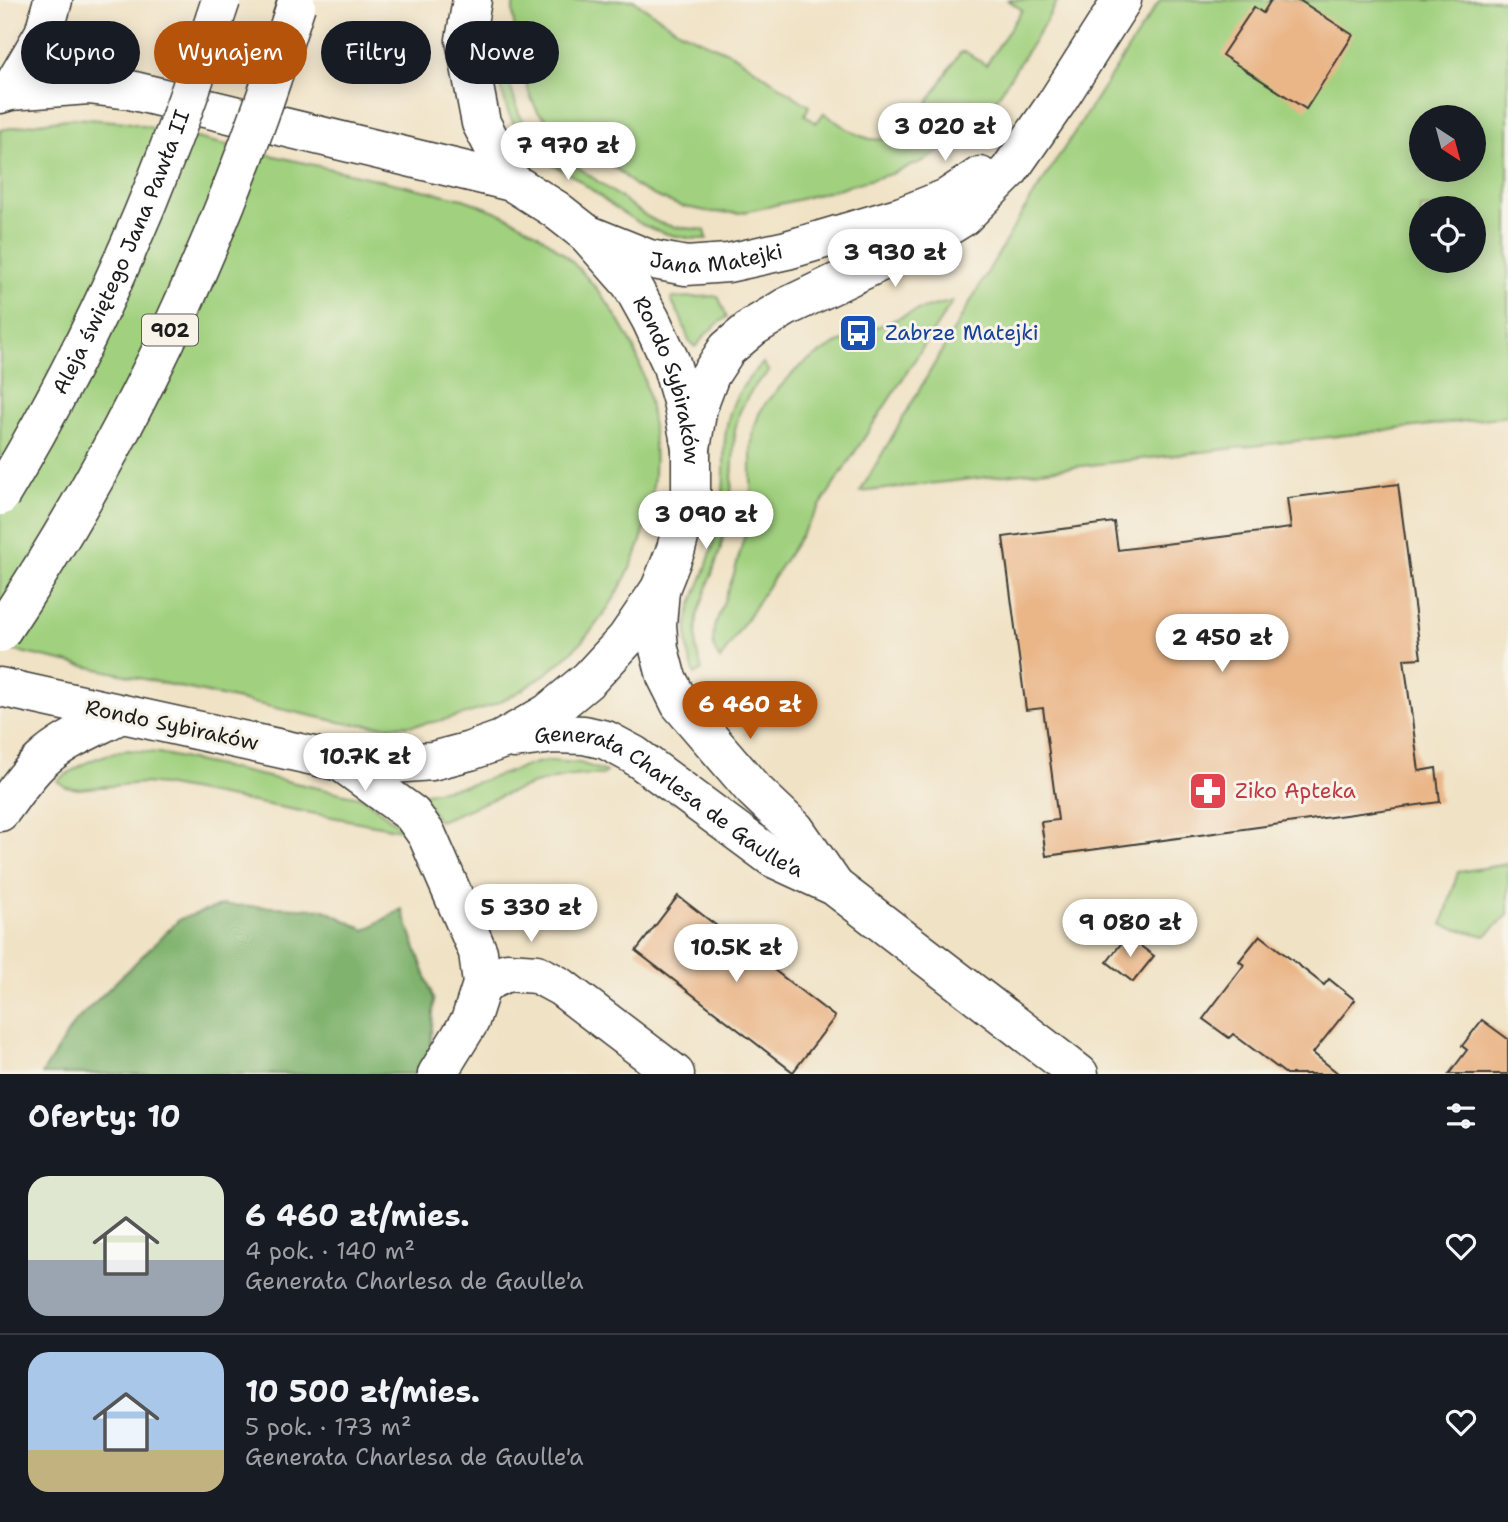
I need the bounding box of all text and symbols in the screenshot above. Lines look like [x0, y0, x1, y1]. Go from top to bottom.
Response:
chip: Kupno [21, 21, 140, 84]
chip: Wynajem [154, 21, 307, 84]
chip: Filtry [321, 21, 431, 84]
chip: Nowe [445, 21, 559, 84]
pin: 3 020 zł [873, 104, 1017, 163]
north arrow [1409, 105, 1486, 182]
map controls [1409, 105, 1486, 273]
street label: Aleja świętego Jana Pawła II [46, 106, 196, 399]
text: 3 020 zł [894, 111, 996, 141]
pin: 7 970 zł [496, 122, 640, 182]
text: 7 970 zł [517, 130, 619, 160]
button: locate [1409, 196, 1486, 273]
pin: 3 930 zł [823, 230, 967, 289]
street label: Jana Matejki [647, 237, 785, 280]
text: 3 930 zł [843, 237, 947, 267]
street label: Rondo Sybiraków [626, 291, 705, 464]
bus stop icon: Zabrze Matejki [837, 312, 879, 354]
road number: 902 [142, 314, 198, 346]
place label: Zabrze Matejki [885, 319, 1039, 347]
pin: 3 090 zł [634, 491, 778, 551]
text: 3 090 zł [654, 499, 758, 529]
pin: 2 450 zł [1150, 614, 1294, 674]
text: 2 450 zł [1172, 622, 1272, 652]
pin: 6 460 zł [678, 682, 822, 741]
text: 6 460 zł [698, 689, 802, 719]
street label: Rondo Sybiraków [83, 693, 261, 757]
street label: Generała Charlesa de Gaulle'a [532, 720, 808, 884]
pin: 10.7K zł [293, 734, 437, 793]
text: 10.7K zł [319, 741, 411, 771]
pharmacy icon: Ziko Apteka [1187, 770, 1229, 812]
place label: Ziko Apteka [1235, 777, 1356, 805]
pin: 5 330 zł [459, 884, 603, 944]
text: 5 330 zł [480, 892, 582, 922]
pin: 9 080 zł [1058, 900, 1202, 959]
text: 9 080 zł [1078, 907, 1182, 937]
pin: 10.5K zł [664, 925, 808, 984]
text: 10.5K zł [690, 932, 782, 962]
text: Oferty: 10 [28, 1096, 181, 1137]
icon: filters [1442, 1097, 1480, 1135]
text: 6 460 zł/mies. [245, 1195, 469, 1236]
icon: home [84, 1204, 168, 1288]
icon: heart [1442, 1227, 1480, 1265]
text: 4 pok. · 140 m² [245, 1236, 415, 1266]
text: Generała Charlesa de Gaulle'a [245, 1266, 583, 1296]
text: 10 500 zł/mies. [245, 1371, 480, 1412]
icon: home [84, 1380, 168, 1464]
icon: heart [1442, 1403, 1480, 1441]
text: 5 pok. · 173 m² [245, 1412, 411, 1442]
text: Generała Charlesa de Gaulle'a [245, 1442, 583, 1472]

